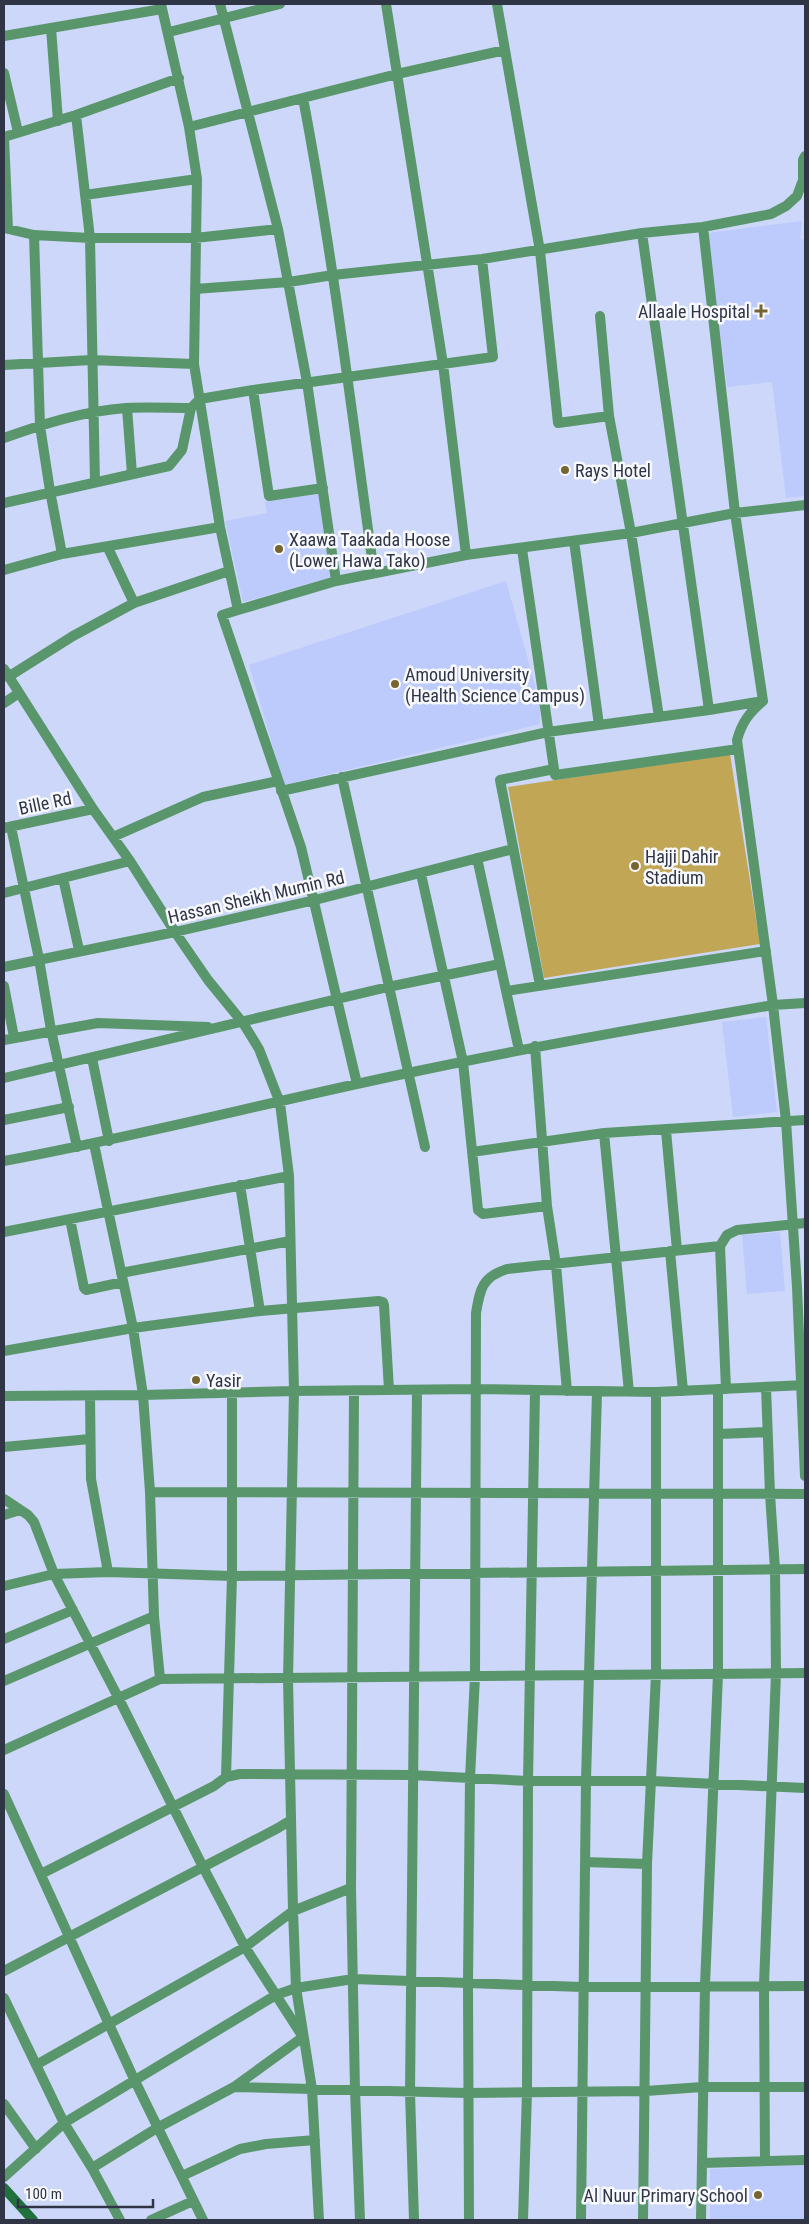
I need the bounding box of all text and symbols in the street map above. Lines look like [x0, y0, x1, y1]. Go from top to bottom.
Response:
place label: Allaale Hospital [638, 301, 750, 322]
marker: Allaale Hospital [754, 304, 768, 318]
place label: Rays Hotel [575, 460, 651, 481]
marker: Rays Hotel [559, 464, 571, 476]
place label: Xaawa Taakada Hoose (Lower Hawa Tako) [289, 529, 450, 572]
marker: Xaawa Taakada Hoose (Lower Hawa Tako) [273, 543, 285, 555]
place label: Amoud University (Health Science Campus) [405, 664, 585, 707]
marker: Amoud University (Health Science Campus) [389, 678, 401, 690]
street label: Bille Rd [17, 787, 73, 819]
place label: Hajji Dahir Stadium [645, 846, 719, 888]
marker: Hajji Dahir Stadium [629, 860, 641, 872]
street label: Hassan Sheikh Mumin Rd [166, 866, 346, 928]
place label: Yasir [206, 1370, 242, 1391]
marker: Yasir [190, 1374, 202, 1386]
scale bar [18, 2176, 152, 2208]
text: 100 m [25, 2185, 62, 2203]
place label: Al Nuur Primary School [584, 2185, 748, 2206]
marker: Al Nuur Primary School [752, 2189, 764, 2201]

